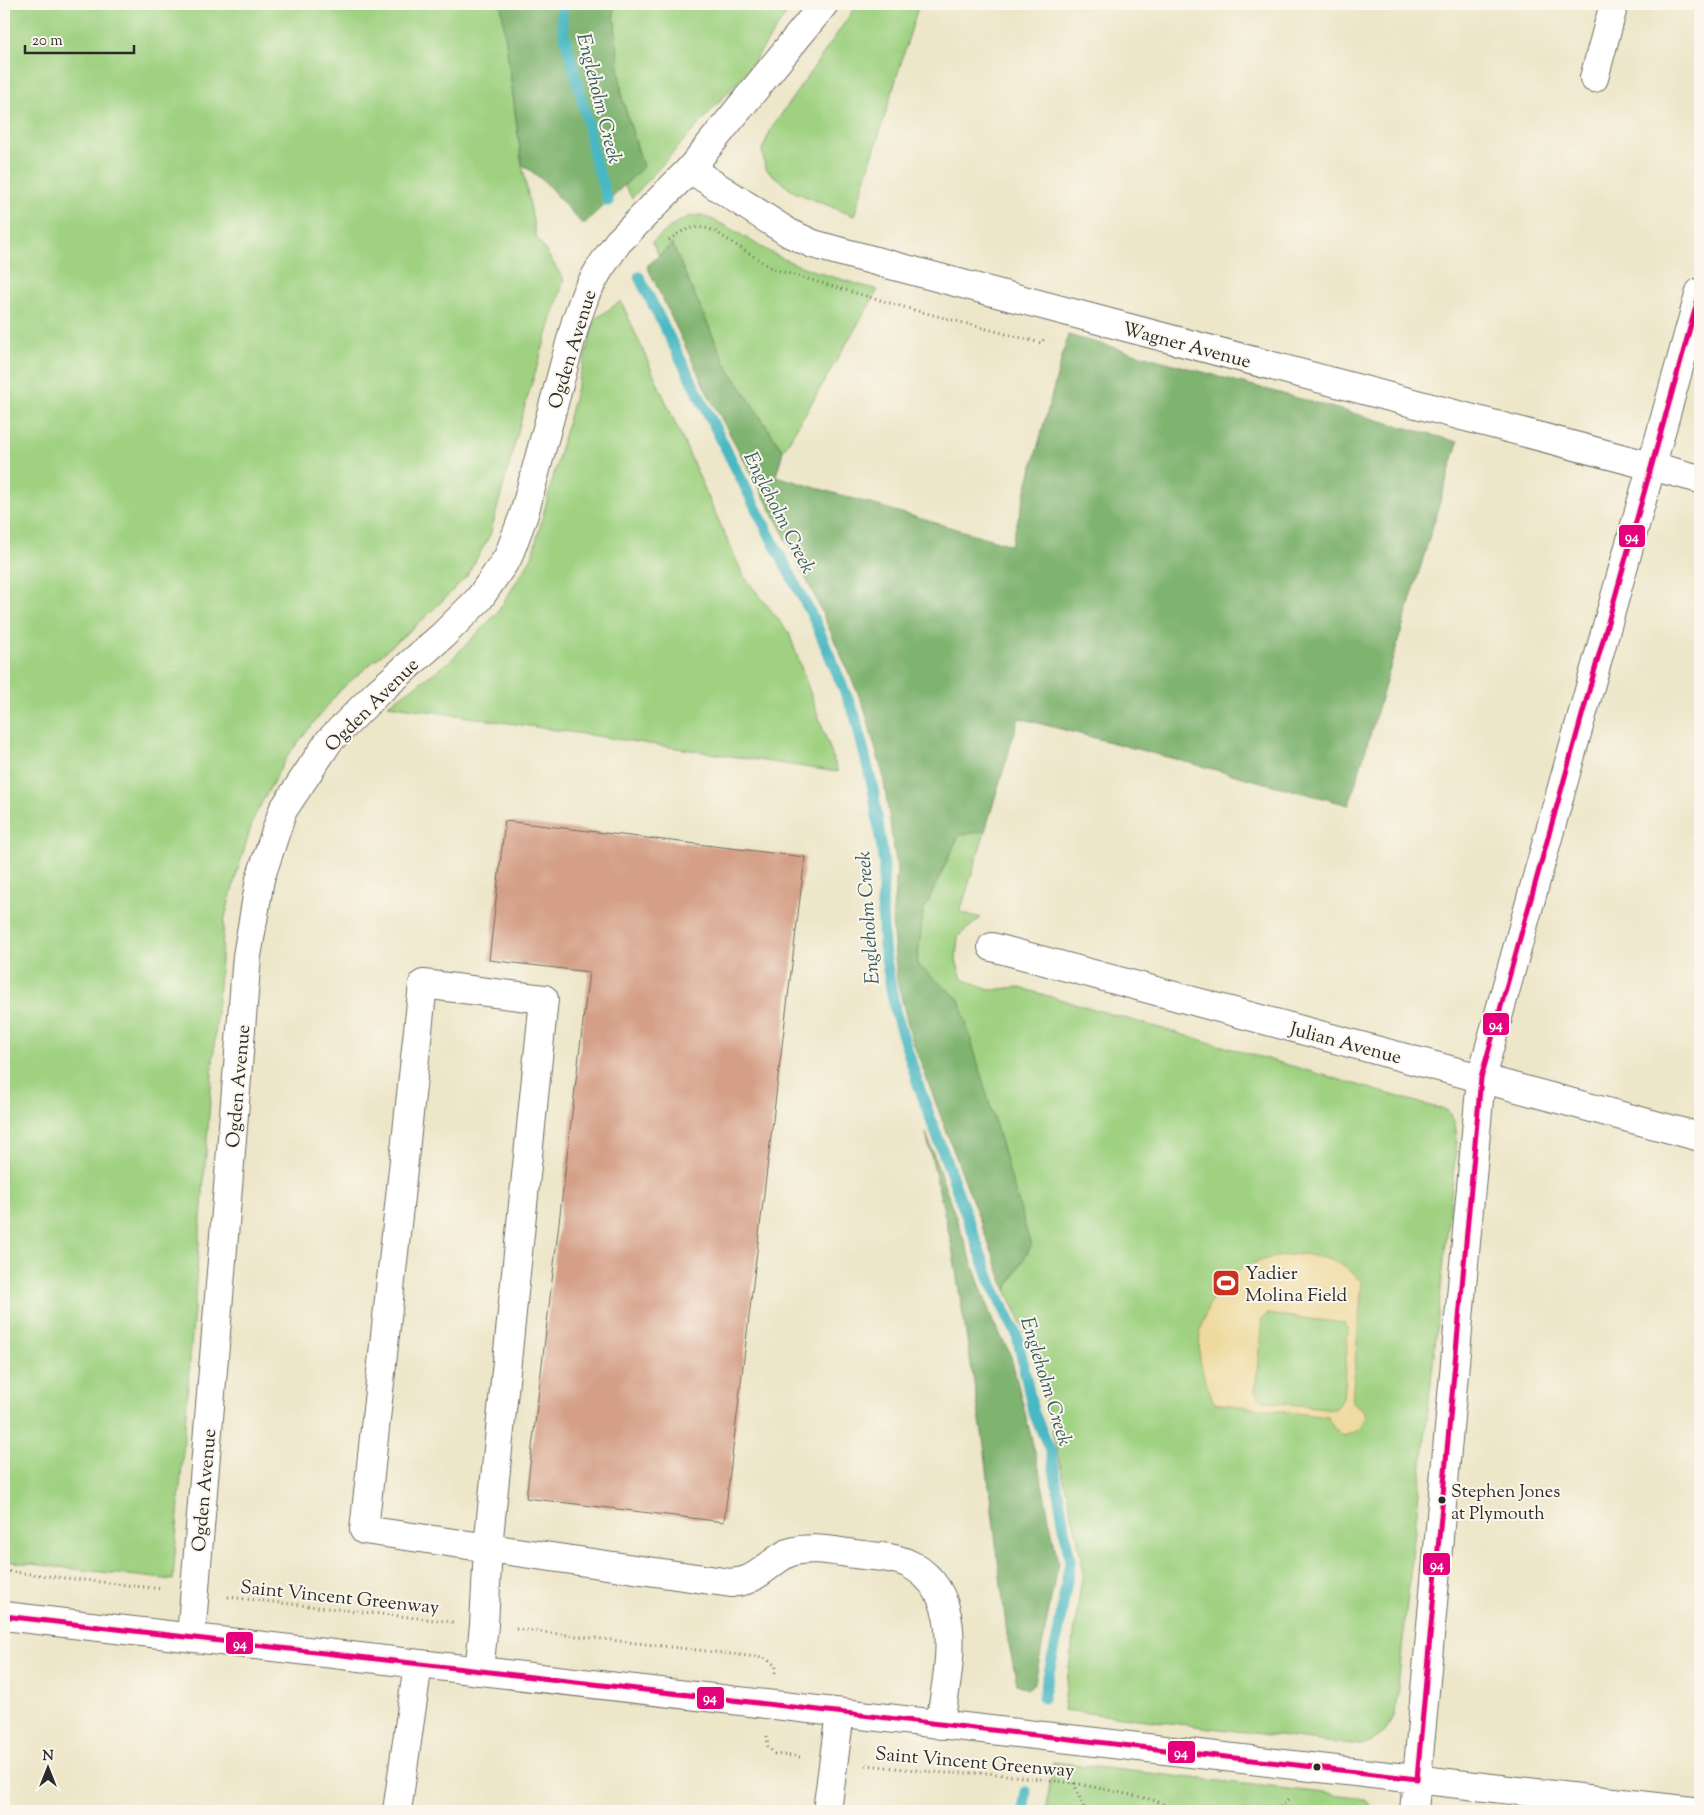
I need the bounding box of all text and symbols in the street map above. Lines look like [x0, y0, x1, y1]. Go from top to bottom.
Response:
scale bar [25, 22, 134, 54]
water label: Engleholm Creek [567, 30, 628, 167]
text: 20 m [32, 31, 63, 52]
street label: Ogden Avenue [542, 287, 604, 413]
street label: Wagner Avenue [1119, 316, 1254, 377]
water label: Engleholm Creek [735, 447, 821, 579]
line badge: 94 [1618, 524, 1646, 548]
text: 94 [1625, 528, 1639, 548]
street label: Ogden Avenue [320, 652, 426, 759]
water label: Engleholm Creek [850, 850, 889, 986]
line badge: 94 [1482, 1012, 1510, 1036]
street label: Julian Avenue [1286, 1016, 1404, 1072]
text: 94 [1489, 1016, 1503, 1036]
street label: Ogden Avenue [221, 1023, 258, 1149]
place label: Yadier Molina Field [1245, 1261, 1348, 1310]
sports icon: Yadier Molina Field [1211, 1268, 1241, 1298]
water label: Engleholm Creek [1011, 1314, 1078, 1450]
street label: Ogden Avenue [187, 1427, 224, 1553]
place label: Stephen Jones at Plymouth [1451, 1480, 1560, 1528]
marker: Stephen Jones at Plymouth [1437, 1495, 1447, 1505]
line badge: 94 [1422, 1552, 1451, 1576]
text: 94 [1430, 1556, 1444, 1576]
street label: Saint Vincent Greenway [239, 1575, 441, 1622]
line badge: 94 [225, 1631, 254, 1655]
text: 94 [233, 1635, 247, 1655]
line badge: 94 [696, 1686, 725, 1710]
text: 94 [703, 1689, 717, 1709]
line badge: 94 [1167, 1740, 1196, 1764]
street label: Saint Vincent Greenway [874, 1741, 1076, 1786]
north arrow [22, 1742, 72, 1792]
text: 94 [1174, 1744, 1188, 1764]
text: N [42, 1747, 54, 1767]
unlabelled marker [1312, 1762, 1322, 1772]

